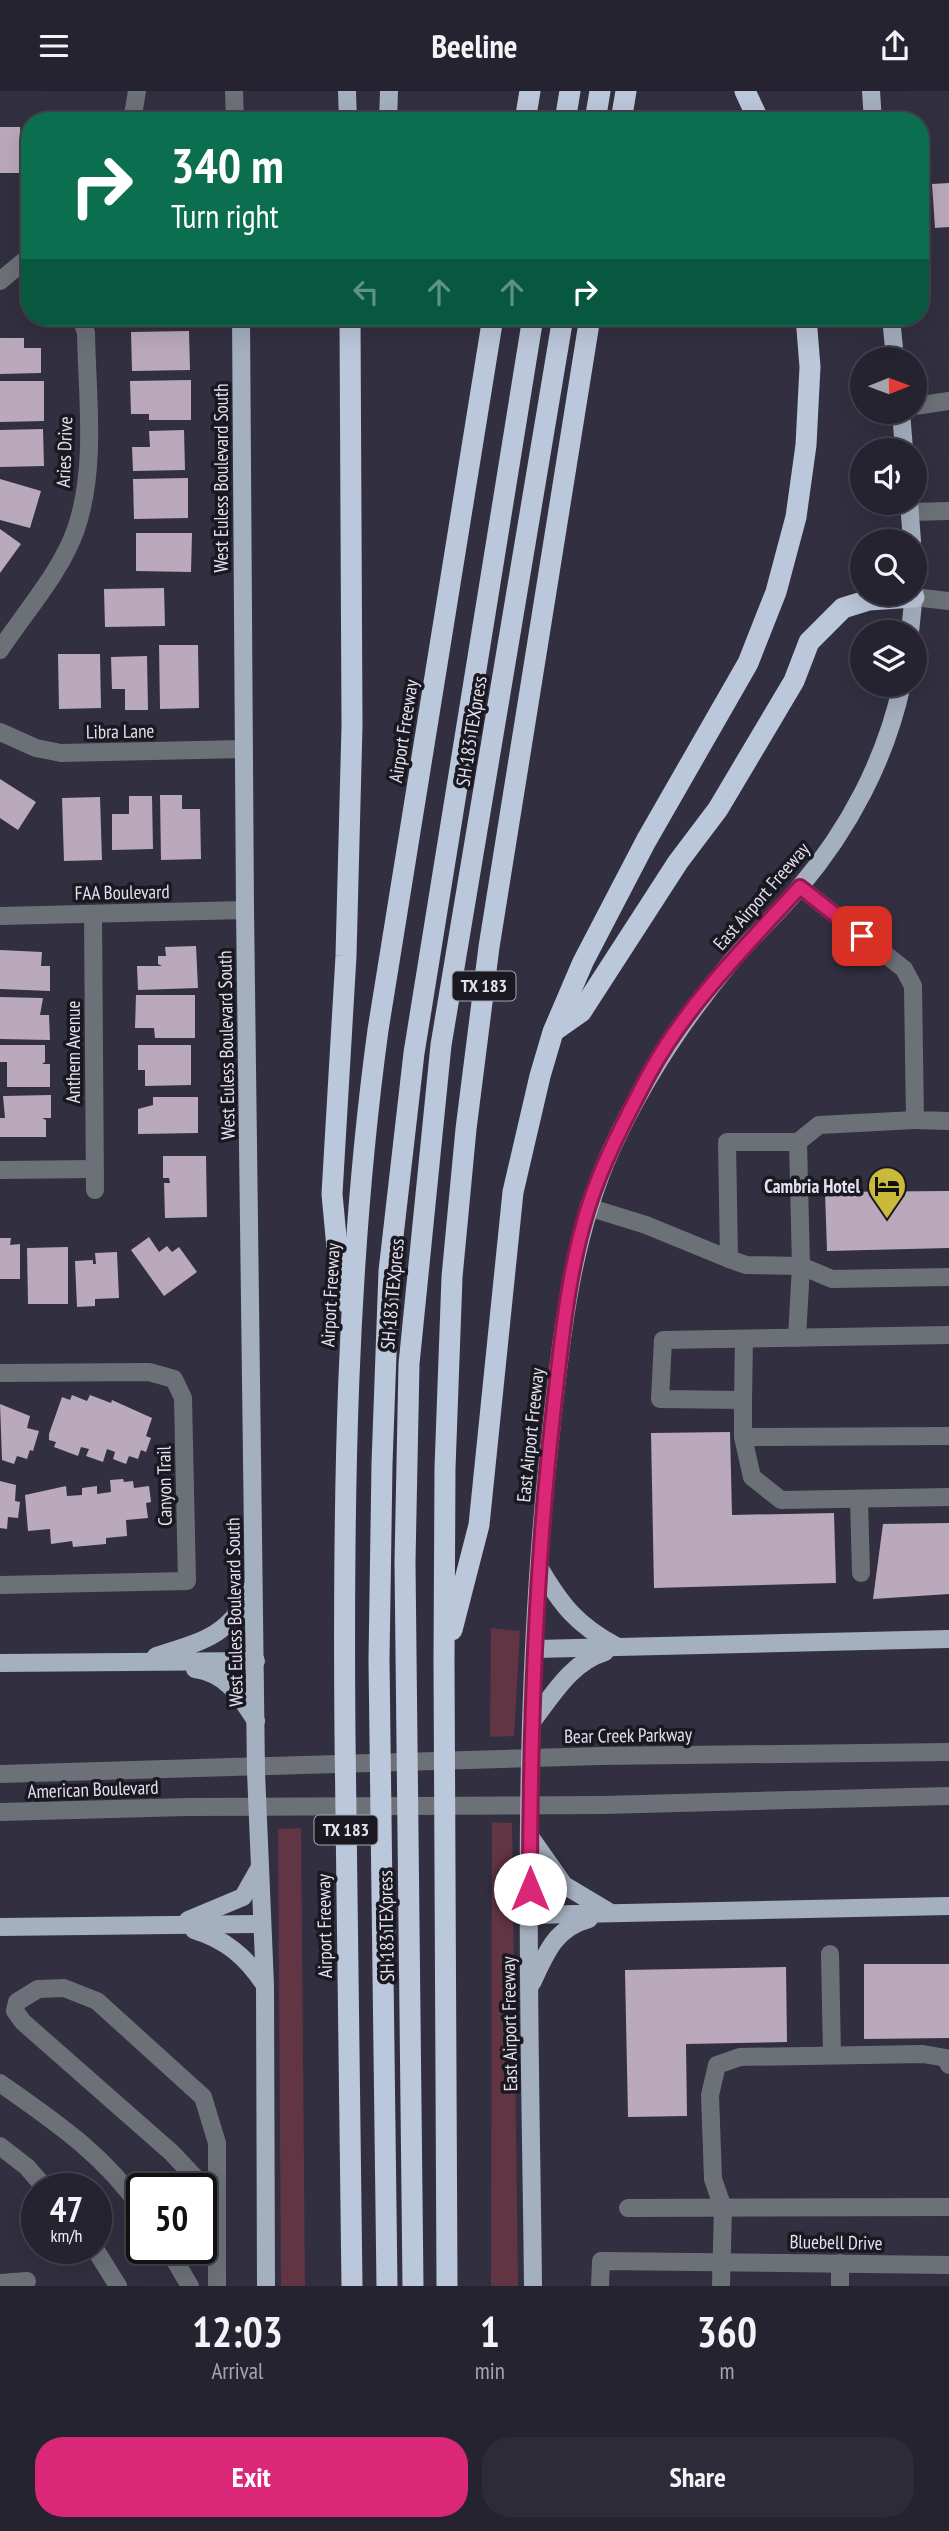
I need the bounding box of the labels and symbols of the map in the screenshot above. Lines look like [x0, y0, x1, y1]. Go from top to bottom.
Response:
north arrow [850, 347, 928, 423]
street label: West Euless Boulevard South [209, 383, 233, 573]
street label: Aries Drive [51, 416, 77, 488]
street label: SH 183 TEXpress [450, 674, 492, 788]
street label: Airport Freeway [383, 677, 423, 784]
street label: Libra Lane [86, 718, 155, 744]
street label: East Airport Freeway [708, 837, 815, 955]
street label: FAA Boulevard [74, 879, 170, 905]
pin [832, 906, 892, 966]
street label: West Euless Boulevard South [212, 950, 240, 1140]
road number: TX 183 [452, 971, 516, 1001]
street label: Anthem Avenue [61, 1001, 85, 1103]
hotel icon: Cambria Hotel [866, 1165, 908, 1220]
place label: Cambria Hotel [764, 1174, 860, 1198]
street label: SH 183 TEXpress [375, 1237, 409, 1351]
street label: Airport Freeway [315, 1242, 345, 1348]
street label: East Airport Freeway [511, 1366, 549, 1503]
street label: Canyon Trail [151, 1445, 177, 1526]
street label: West Euless Boulevard South [220, 1517, 248, 1707]
street label: Bear Creek Parkway [564, 1722, 693, 1748]
street label: American Boulevard [27, 1775, 159, 1803]
road number: TX 183 [314, 1815, 378, 1845]
position arrow [493, 1852, 567, 1926]
street label: SH 183 TEXpress [373, 1870, 399, 1982]
street label: Airport Freeway [311, 1873, 337, 1978]
street label: East Airport Freeway [496, 1955, 522, 2092]
speed limit sign: 50 [126, 2173, 217, 2264]
street label: Bluebell Drive [789, 2229, 883, 2255]

